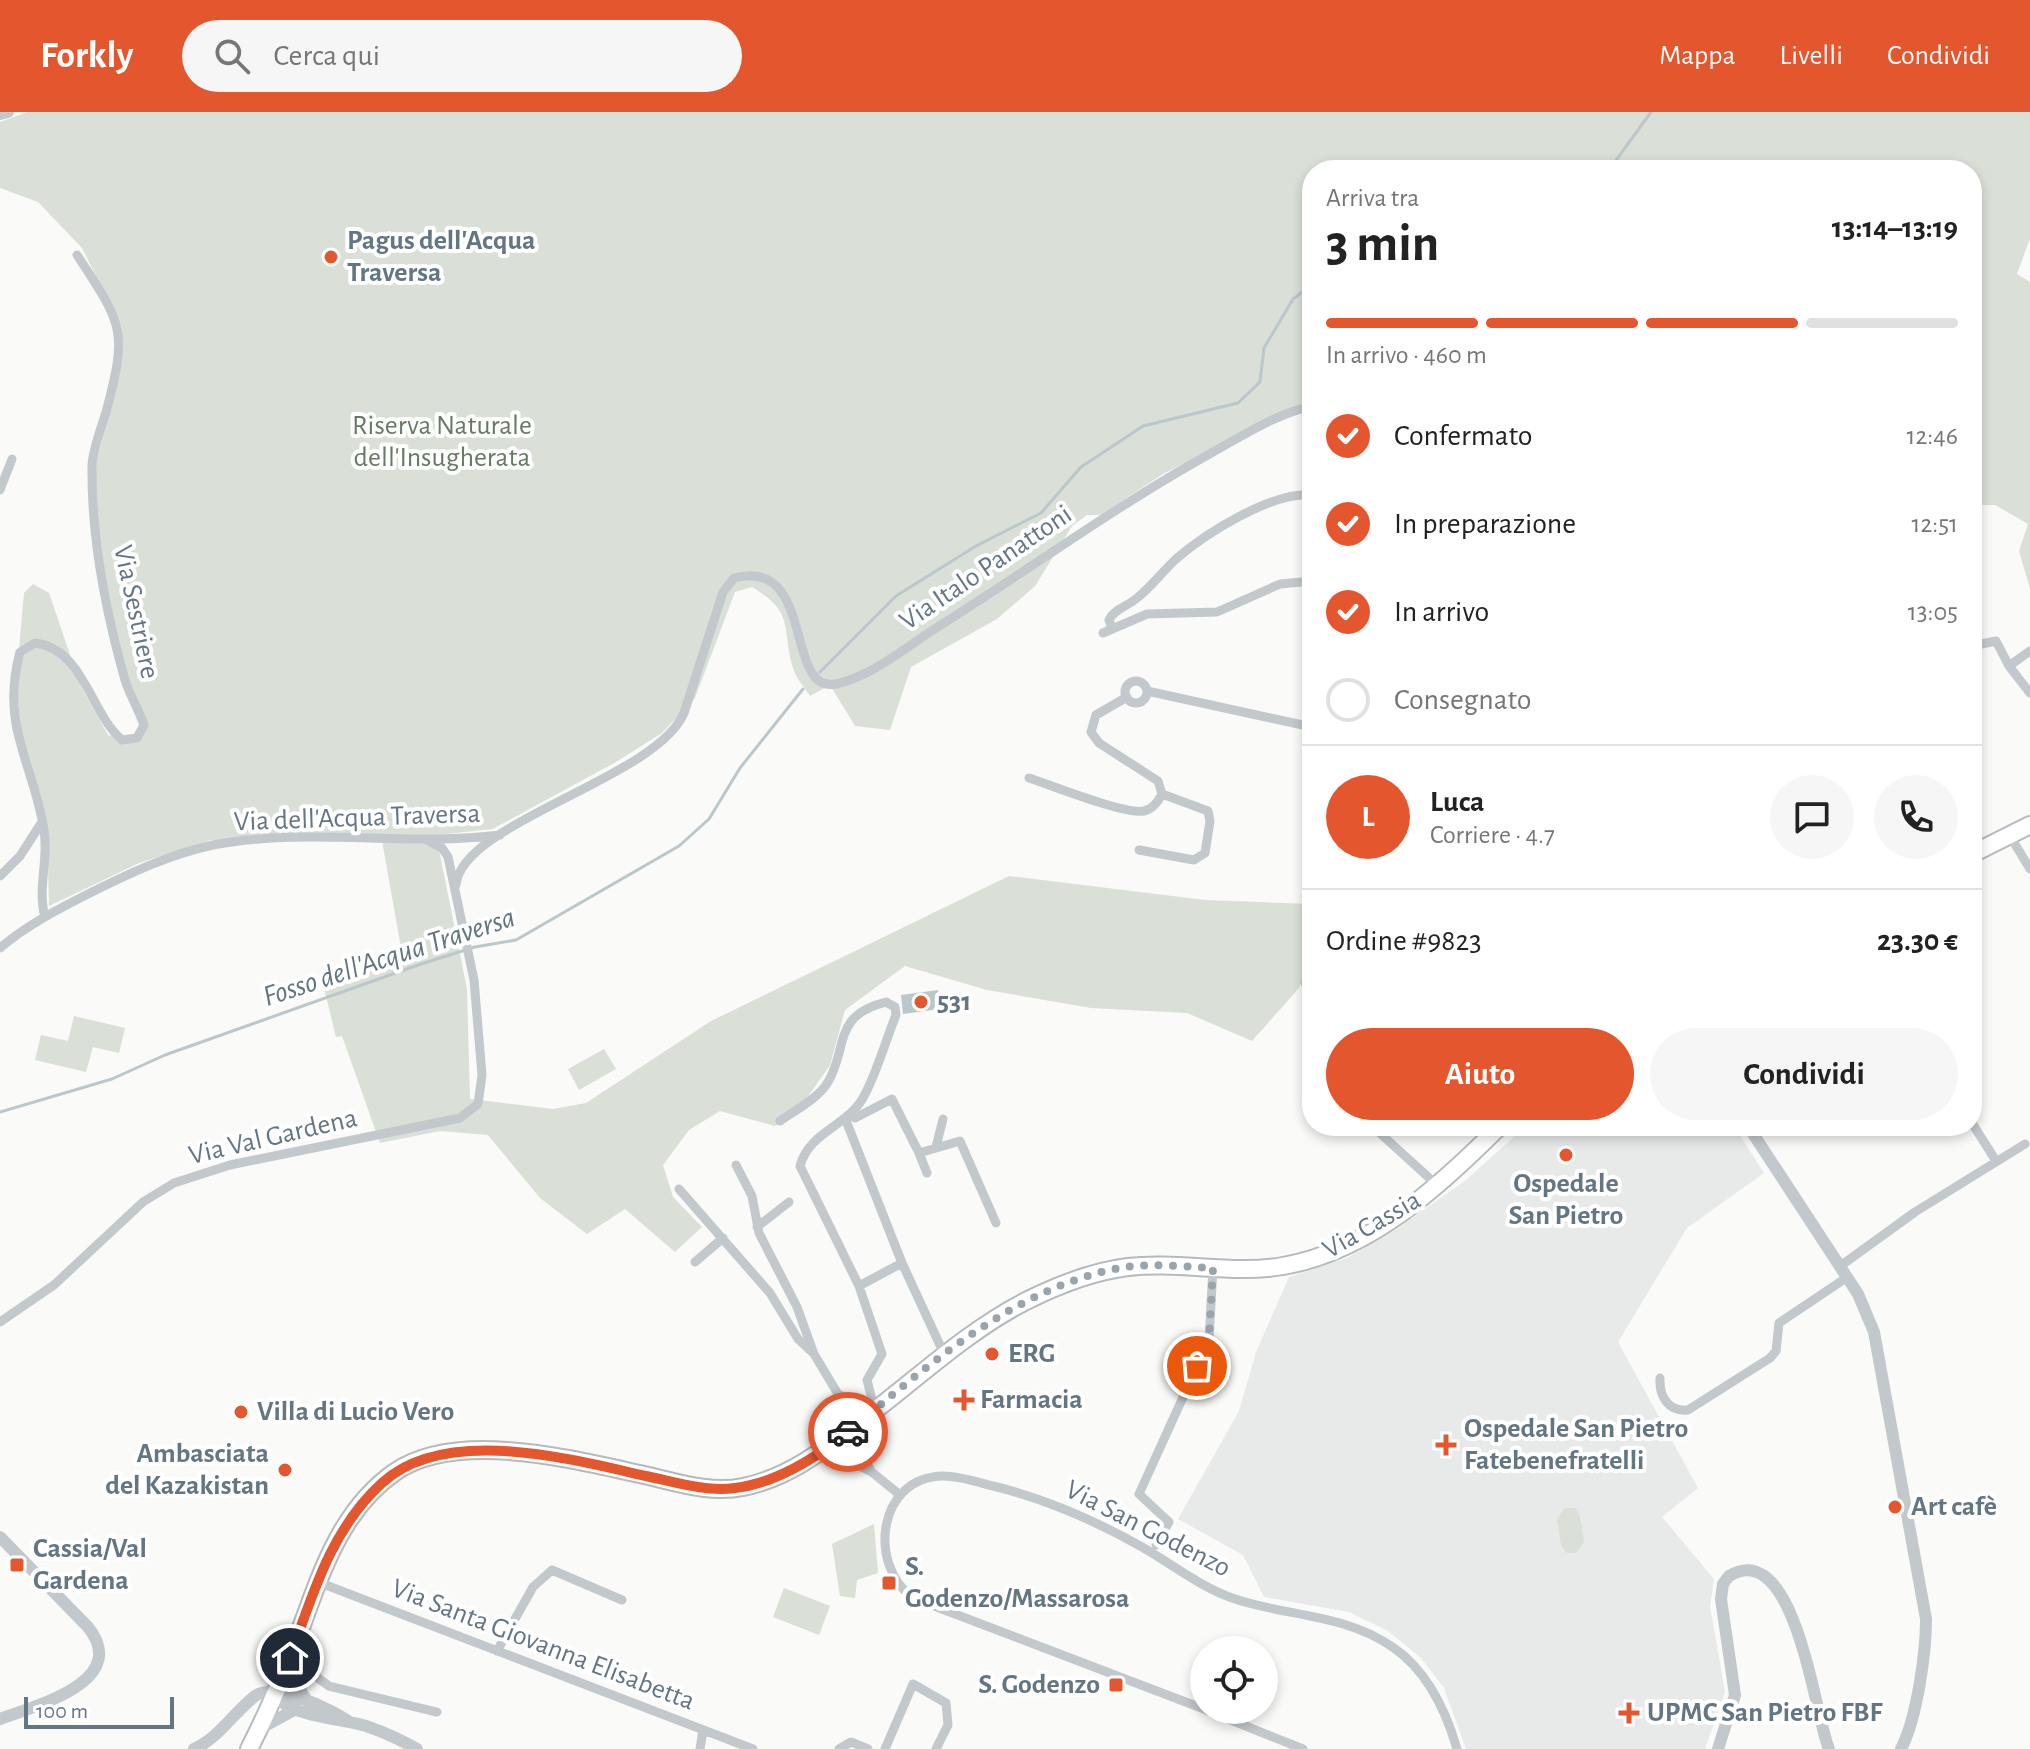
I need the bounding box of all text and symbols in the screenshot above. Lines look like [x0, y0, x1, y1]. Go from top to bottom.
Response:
search box [182, 20, 742, 92]
icon: search [210, 34, 254, 78]
text: Forkly [40, 37, 134, 75]
text: Cerca qui [274, 41, 380, 71]
text: Mappa [1659, 42, 1736, 70]
text: Livelli [1780, 42, 1843, 70]
text: Condividi [1887, 42, 1990, 70]
text: Arriva tra [1326, 185, 1419, 211]
text: 13:14–13:19 [1832, 213, 1958, 243]
text: 3 min [1326, 218, 1439, 270]
place label: Pagus dell'Acqua Traversa [347, 227, 536, 287]
marker: Pagus dell'Acqua Traversa [322, 248, 340, 266]
text: In arrivo · 460 m [1326, 342, 1487, 368]
park label: Riserva Naturale dell'Insugherata [352, 412, 532, 472]
icon: check [1326, 414, 1370, 458]
text: Confermato [1394, 421, 1532, 451]
text: 12:46 [1907, 423, 1958, 449]
street label: Via Italo Panattoni [895, 500, 1077, 636]
icon: check [1326, 502, 1370, 546]
text: In preparazione [1394, 509, 1576, 539]
text: 12:51 [1911, 511, 1958, 537]
street label: Via Sestriere [108, 543, 164, 681]
icon: check [1326, 590, 1370, 634]
text: In arrivo [1394, 597, 1489, 627]
text: 13:05 [1908, 599, 1958, 625]
text: Consegnato [1394, 685, 1531, 715]
button: chat [1770, 775, 1854, 859]
button: phone [1874, 775, 1958, 859]
text: Luca [1430, 787, 1484, 817]
street label: Via dell'Acqua Traversa [233, 800, 481, 836]
text: L [1362, 802, 1375, 832]
text: Corriere · 4.7 [1430, 822, 1555, 848]
water label: Fosso dell'Acqua Traversa [259, 902, 519, 1012]
text: Ordine #9823 [1326, 926, 1482, 956]
text: 23.30 € [1877, 926, 1958, 956]
place label: 531 [937, 988, 971, 1016]
marker: 531 [912, 993, 930, 1011]
button: Aiuto [1326, 1028, 1634, 1120]
button: Condividi [1650, 1028, 1958, 1120]
street label: Via Val Gardena [186, 1104, 360, 1170]
marker: Ospedale San Pietro [1557, 1146, 1575, 1164]
place label: Ospedale San Pietro [1509, 1170, 1623, 1230]
street label: Via Cassia [1318, 1186, 1426, 1264]
pin [1163, 1332, 1231, 1400]
place label: ERG [1008, 1340, 1055, 1368]
icon: bag [1175, 1344, 1219, 1388]
marker: ERG [983, 1345, 1001, 1363]
place label: Farmacia [980, 1386, 1083, 1414]
marker: Farmacia [955, 1391, 973, 1409]
courier [808, 1392, 888, 1472]
place label: Villa di Lucio Vero [257, 1398, 454, 1426]
marker: Villa di Lucio Vero [232, 1403, 250, 1421]
icon: car [826, 1410, 870, 1454]
place label: Ospedale San Pietro Fatebenefratelli [1464, 1415, 1688, 1475]
marker: Ospedale San Pietro Fatebenefratelli [1435, 1434, 1457, 1456]
place label: Ambasciata del Kazakistan [105, 1440, 269, 1500]
marker: Ambasciata del Kazakistan [276, 1461, 294, 1479]
street label: Via San Godenzo [1061, 1475, 1235, 1583]
place label: Art cafè [1911, 1493, 1997, 1521]
marker: Art cafè [1886, 1498, 1904, 1516]
place label: Cassia/Val Gardena [33, 1535, 147, 1595]
place label: S. Godenzo/Massarosa [905, 1553, 1129, 1613]
marker: Cassia/Val Gardena [8, 1556, 26, 1574]
street label: Via Santa Giovanna Elisabetta [388, 1574, 698, 1716]
marker: S. Godenzo/Massarosa [880, 1574, 898, 1592]
pin [256, 1624, 324, 1692]
icon: home [268, 1636, 312, 1680]
map controls [1190, 1636, 1278, 1724]
button: locate [1190, 1636, 1278, 1724]
place label: S. Godenzo [978, 1671, 1100, 1699]
marker: S. Godenzo [1107, 1676, 1125, 1694]
scale bar [24, 1693, 174, 1729]
place label: UPMC San Pietro FBF [1647, 1699, 1883, 1727]
text: 100 m [36, 1700, 88, 1722]
marker: UPMC San Pietro FBF [1618, 1702, 1640, 1724]

